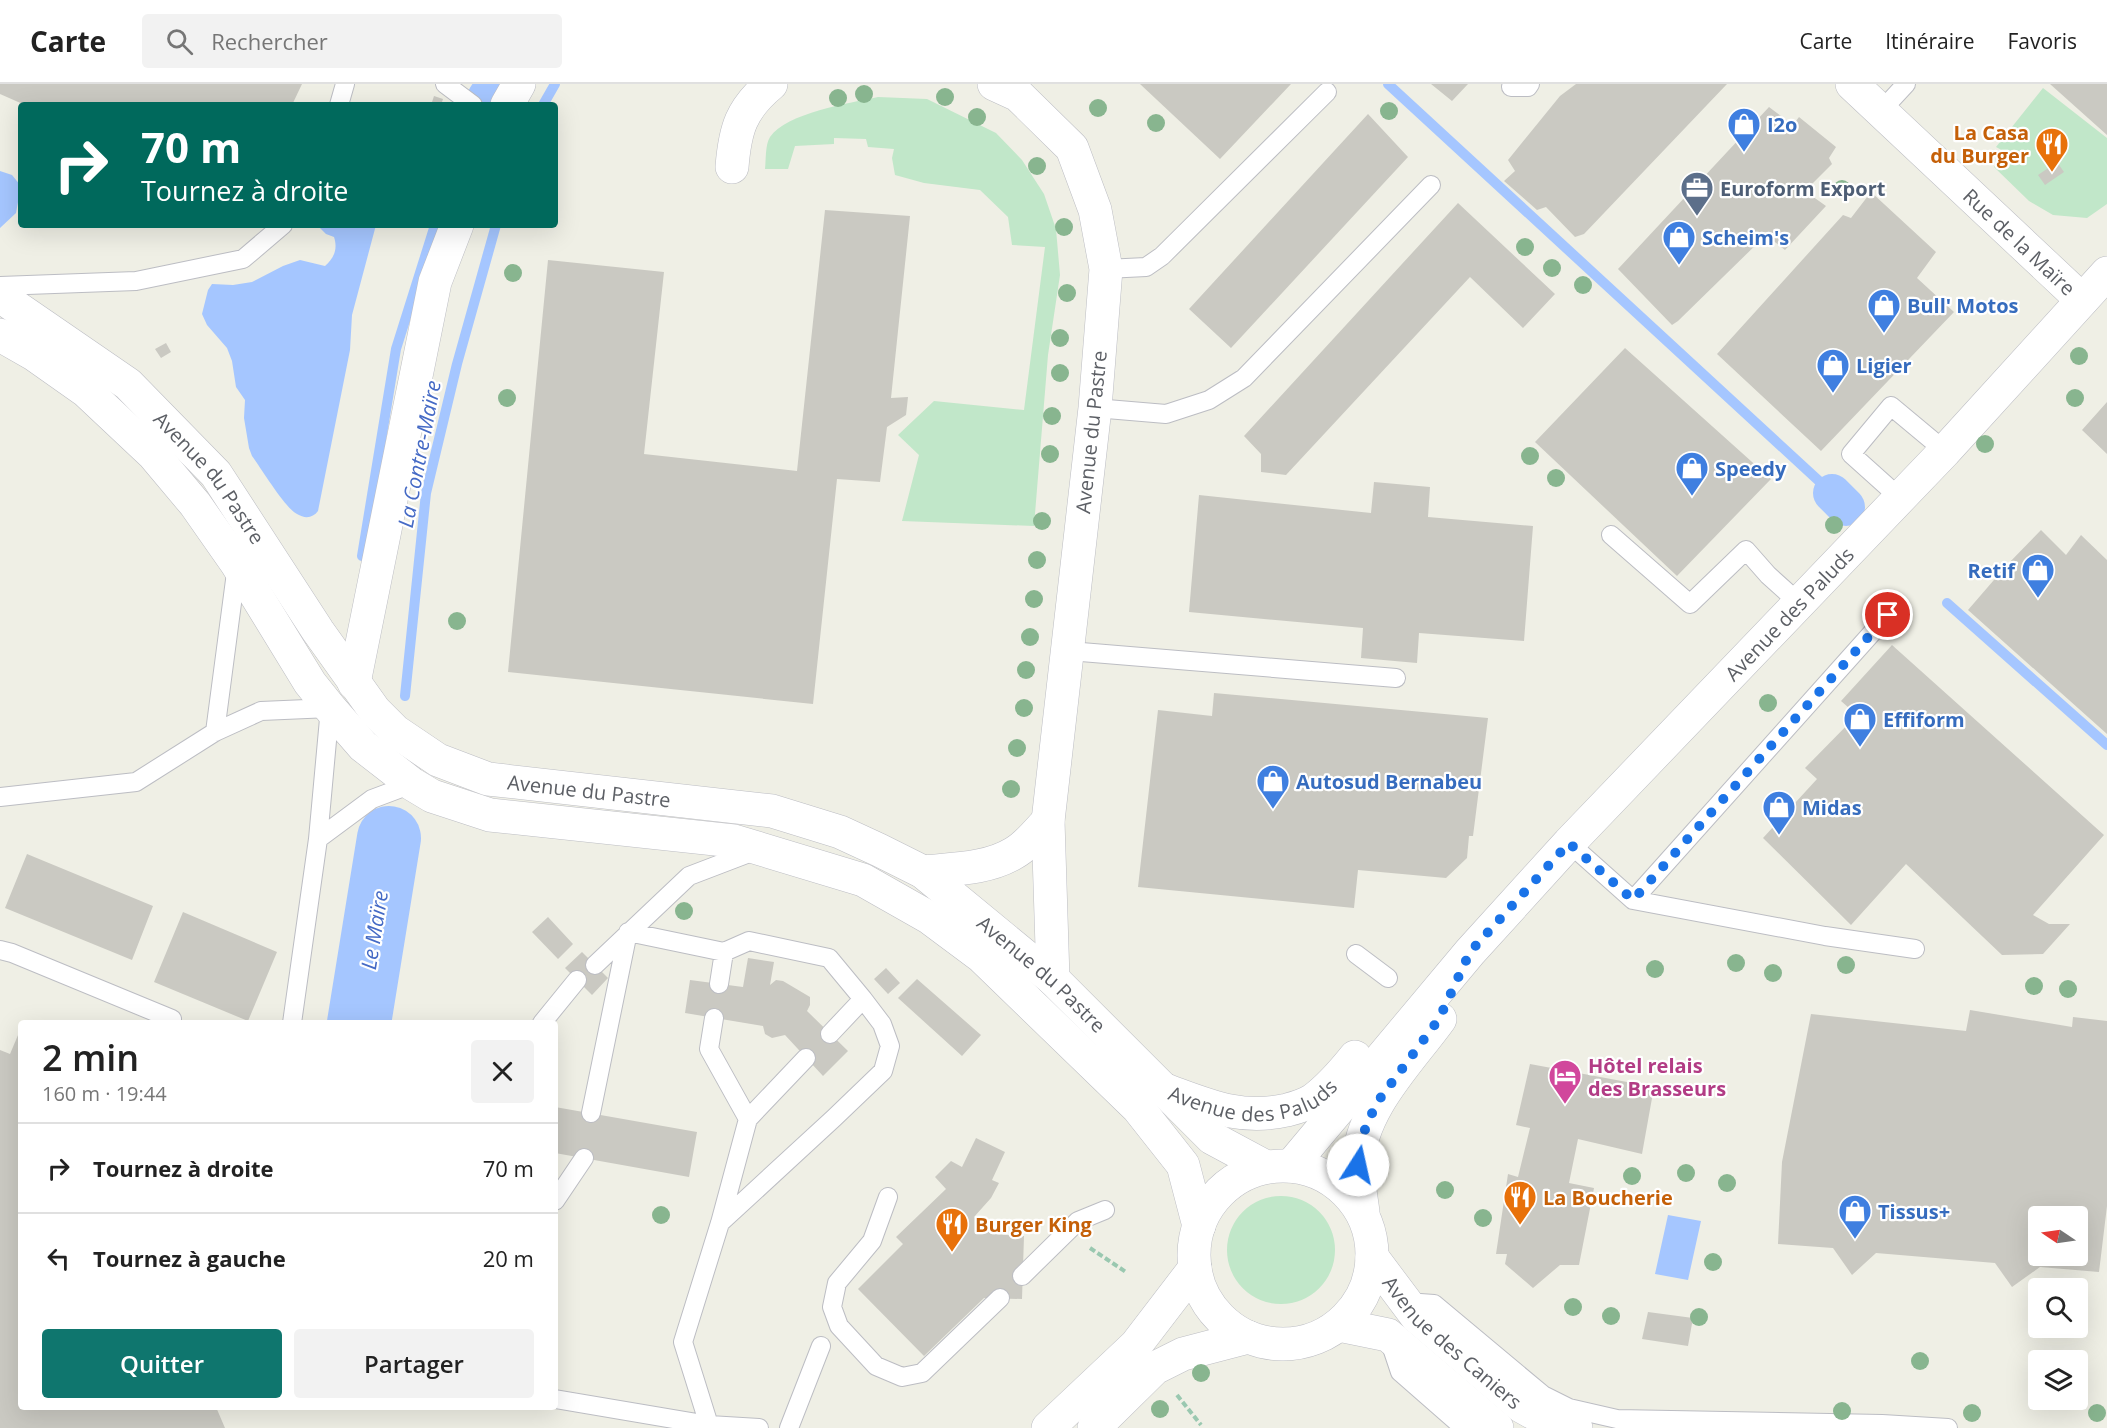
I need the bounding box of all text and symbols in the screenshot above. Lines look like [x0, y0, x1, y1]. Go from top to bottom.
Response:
search box [142, 14, 562, 68]
text: Carte [30, 22, 106, 60]
icon: search [163, 25, 196, 58]
text: Rechercher [211, 26, 328, 56]
text: Carte [1799, 27, 1852, 55]
text: Itinéraire [1885, 27, 1974, 55]
text: Favoris [2007, 27, 2077, 55]
shop icon: I2o [1726, 106, 1762, 153]
place label: I2o [1767, 111, 1797, 138]
text: 70 m [141, 118, 241, 175]
place label: La Casa du Burger [1930, 119, 2029, 169]
icon: right [42, 126, 120, 204]
restaurant icon: La Casa du Burger [2034, 126, 2070, 173]
office icon: Euroform Export [1679, 170, 1715, 217]
text: Tournez à droite [141, 172, 349, 209]
place label: Euroform Export [1720, 175, 1886, 202]
street label: Rue de la Maïre [1958, 182, 2082, 301]
shop icon: Scheim's [1661, 219, 1697, 266]
place label: Scheim's [1702, 224, 1789, 251]
shop icon: Bull' Motos [1866, 287, 1902, 334]
place label: Bull' Motos [1907, 292, 2019, 319]
shop icon: Ligier [1815, 347, 1851, 394]
street label: Avenue du Pastre [1069, 349, 1113, 515]
place label: Ligier [1856, 352, 1912, 379]
water label: La Contre-Maïre [391, 378, 447, 530]
street label: Avenue du Pastre [148, 405, 271, 549]
shop icon: Speedy [1674, 450, 1710, 497]
place label: Speedy [1715, 455, 1787, 482]
street label: Avenue des Paluds [1719, 541, 1859, 686]
shop icon: Retif [2020, 552, 2056, 599]
place label: Retif [1967, 557, 2016, 584]
pin [1862, 589, 1913, 640]
icon: arrive [1871, 598, 1904, 631]
shop icon: Effiform [1842, 701, 1878, 748]
place label: Effiform [1883, 706, 1965, 733]
shop icon: Autosud Bernabeu [1255, 763, 1291, 810]
street label: Avenue du Pastre [506, 768, 672, 813]
place label: Autosud Bernabeu [1296, 768, 1482, 795]
shop icon: Midas [1761, 789, 1797, 836]
place label: Midas [1802, 794, 1862, 821]
water label: Le Maïre [354, 889, 394, 971]
street label: Avenue du Pastre [972, 909, 1112, 1038]
text: 2 min [42, 1033, 139, 1082]
button: close [471, 1040, 534, 1103]
place label: Hôtel relais des Brasseurs [1588, 1052, 1726, 1102]
hotel icon: Hôtel relais des Brasseurs [1547, 1058, 1583, 1105]
street label: Avenue des Paluds [1165, 1073, 1342, 1127]
text: 160 m · 19:44 [42, 1080, 167, 1107]
position arrow [1326, 1133, 1390, 1197]
icon: right [42, 1152, 75, 1185]
text: Tournez à droite [93, 1153, 274, 1183]
text: 70 m [483, 1153, 534, 1183]
restaurant icon: La Boucherie [1502, 1179, 1538, 1226]
place label: La Boucherie [1543, 1184, 1673, 1211]
shop icon: Tissus+ [1837, 1193, 1873, 1240]
place label: Tissus+ [1878, 1198, 1950, 1225]
restaurant icon: Burger King [934, 1206, 970, 1253]
north arrow [2028, 1206, 2088, 1266]
map controls [2028, 1206, 2088, 1410]
place label: Burger King [975, 1211, 1093, 1238]
icon: left [42, 1242, 75, 1275]
text: Tournez à gauche [93, 1243, 286, 1273]
text: 20 m [483, 1243, 534, 1273]
street label: Avenue des Caniers [1377, 1270, 1528, 1415]
button: search [2028, 1278, 2088, 1338]
button: Quitter [42, 1329, 282, 1398]
button: Partager [294, 1329, 534, 1398]
button: layers [2028, 1350, 2088, 1410]

